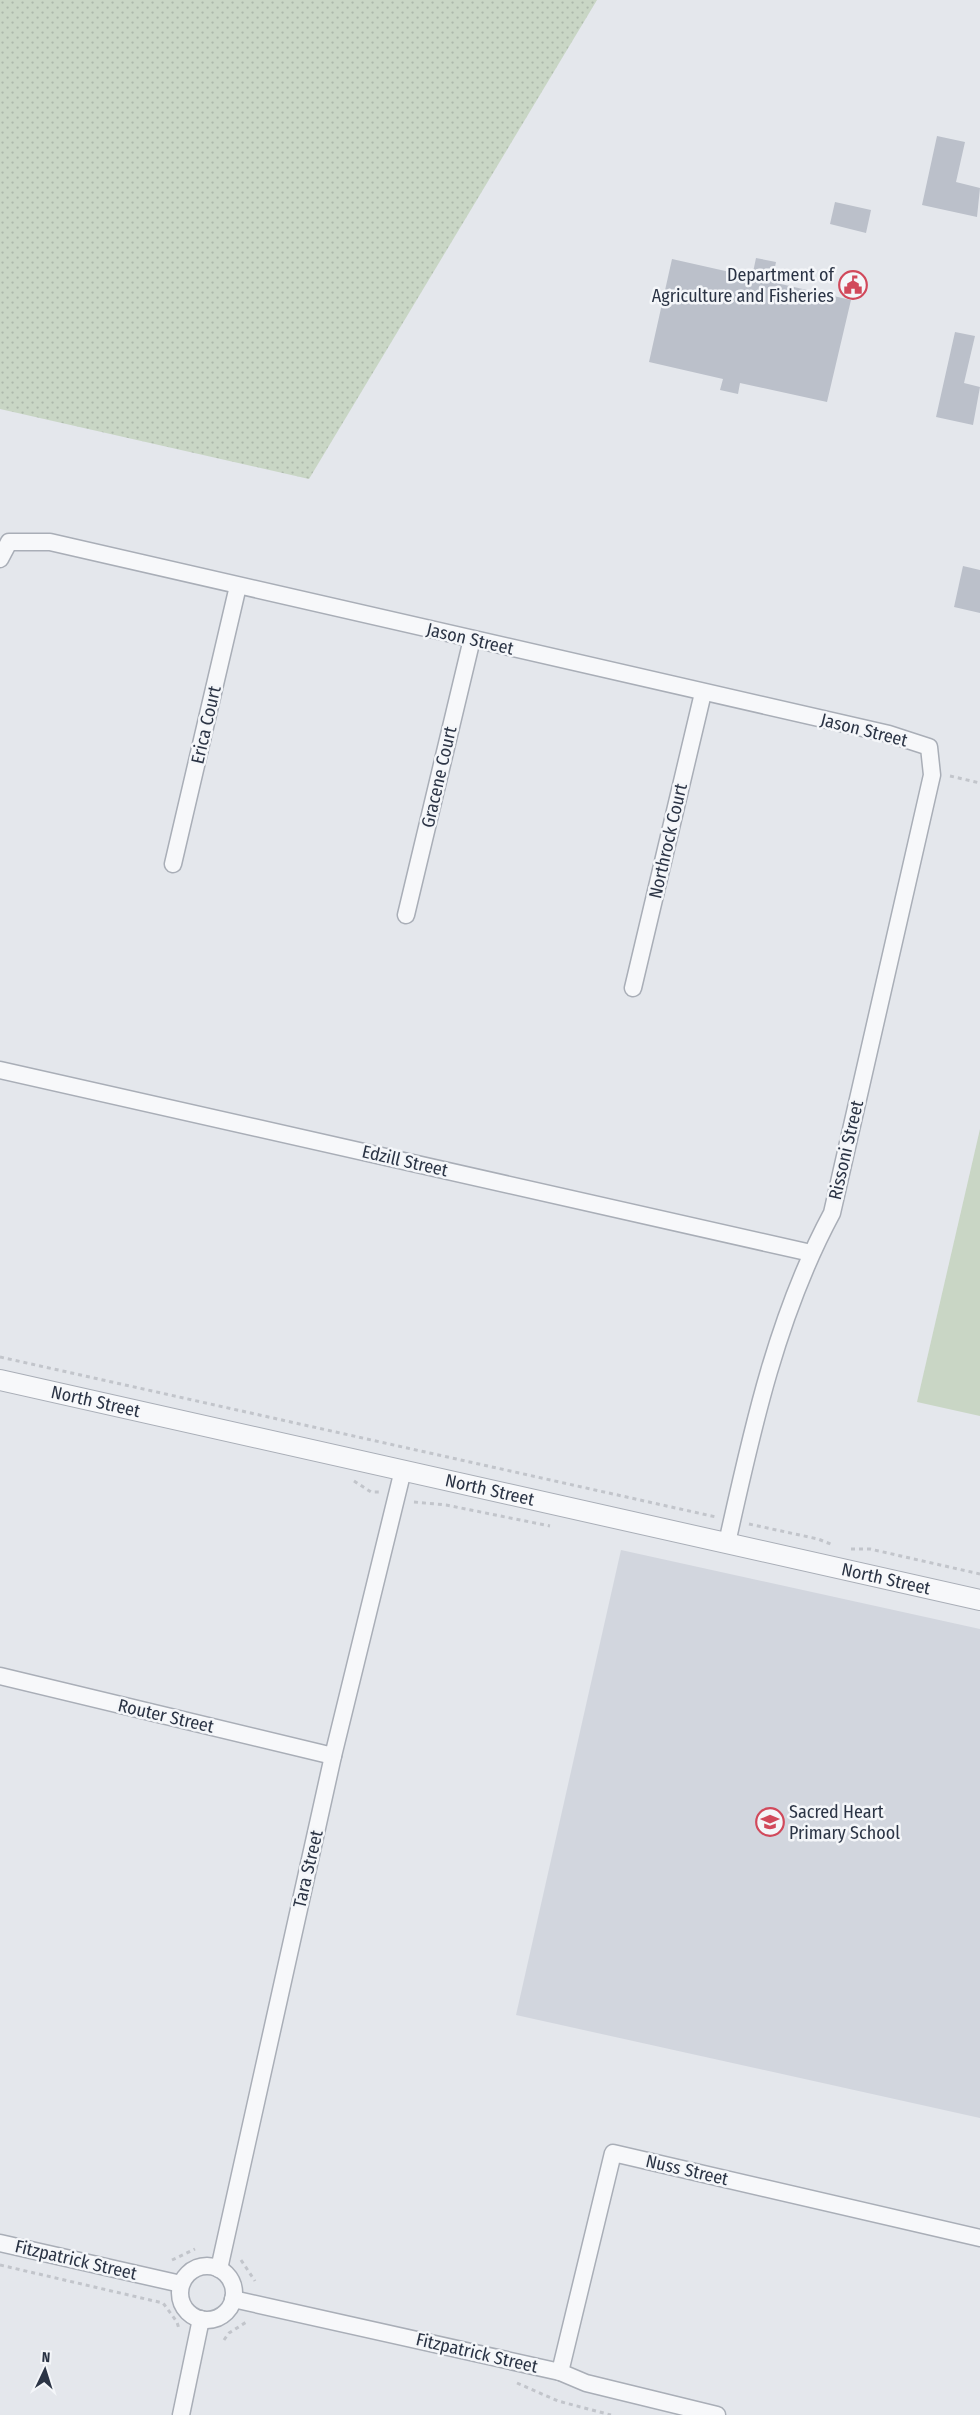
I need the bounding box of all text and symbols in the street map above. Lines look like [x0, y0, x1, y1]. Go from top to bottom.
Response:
place label: Department of Agriculture and Fisheries [652, 264, 835, 307]
public building icon: Department of Agriculture and Fisheries [838, 270, 868, 300]
street label: Jason Street [424, 618, 516, 660]
street label: Erica Court [186, 684, 226, 766]
street label: Jason Street [818, 709, 910, 751]
street label: Gracene Court [417, 724, 461, 830]
street label: Northrock Court [644, 781, 692, 901]
street label: Rissoni Street [824, 1098, 868, 1202]
street label: Edzill Street [360, 1140, 450, 1182]
street label: North Street [49, 1381, 142, 1422]
street label: North Street [443, 1469, 537, 1511]
street label: North Street [839, 1558, 933, 1600]
street label: Router Street [116, 1694, 216, 1738]
place label: Sacred Heart Primary School [789, 1801, 900, 1844]
school or university icon: Sacred Heart Primary School [755, 1807, 785, 1837]
street label: Tara Street [288, 1828, 328, 1910]
street label: Nuss Street [644, 2150, 731, 2190]
street label: Fitzpatrick Street [13, 2235, 139, 2285]
street label: Fitzpatrick Street [414, 2328, 540, 2378]
north arrow [20, 2345, 70, 2395]
text: N [41, 2349, 51, 2366]

